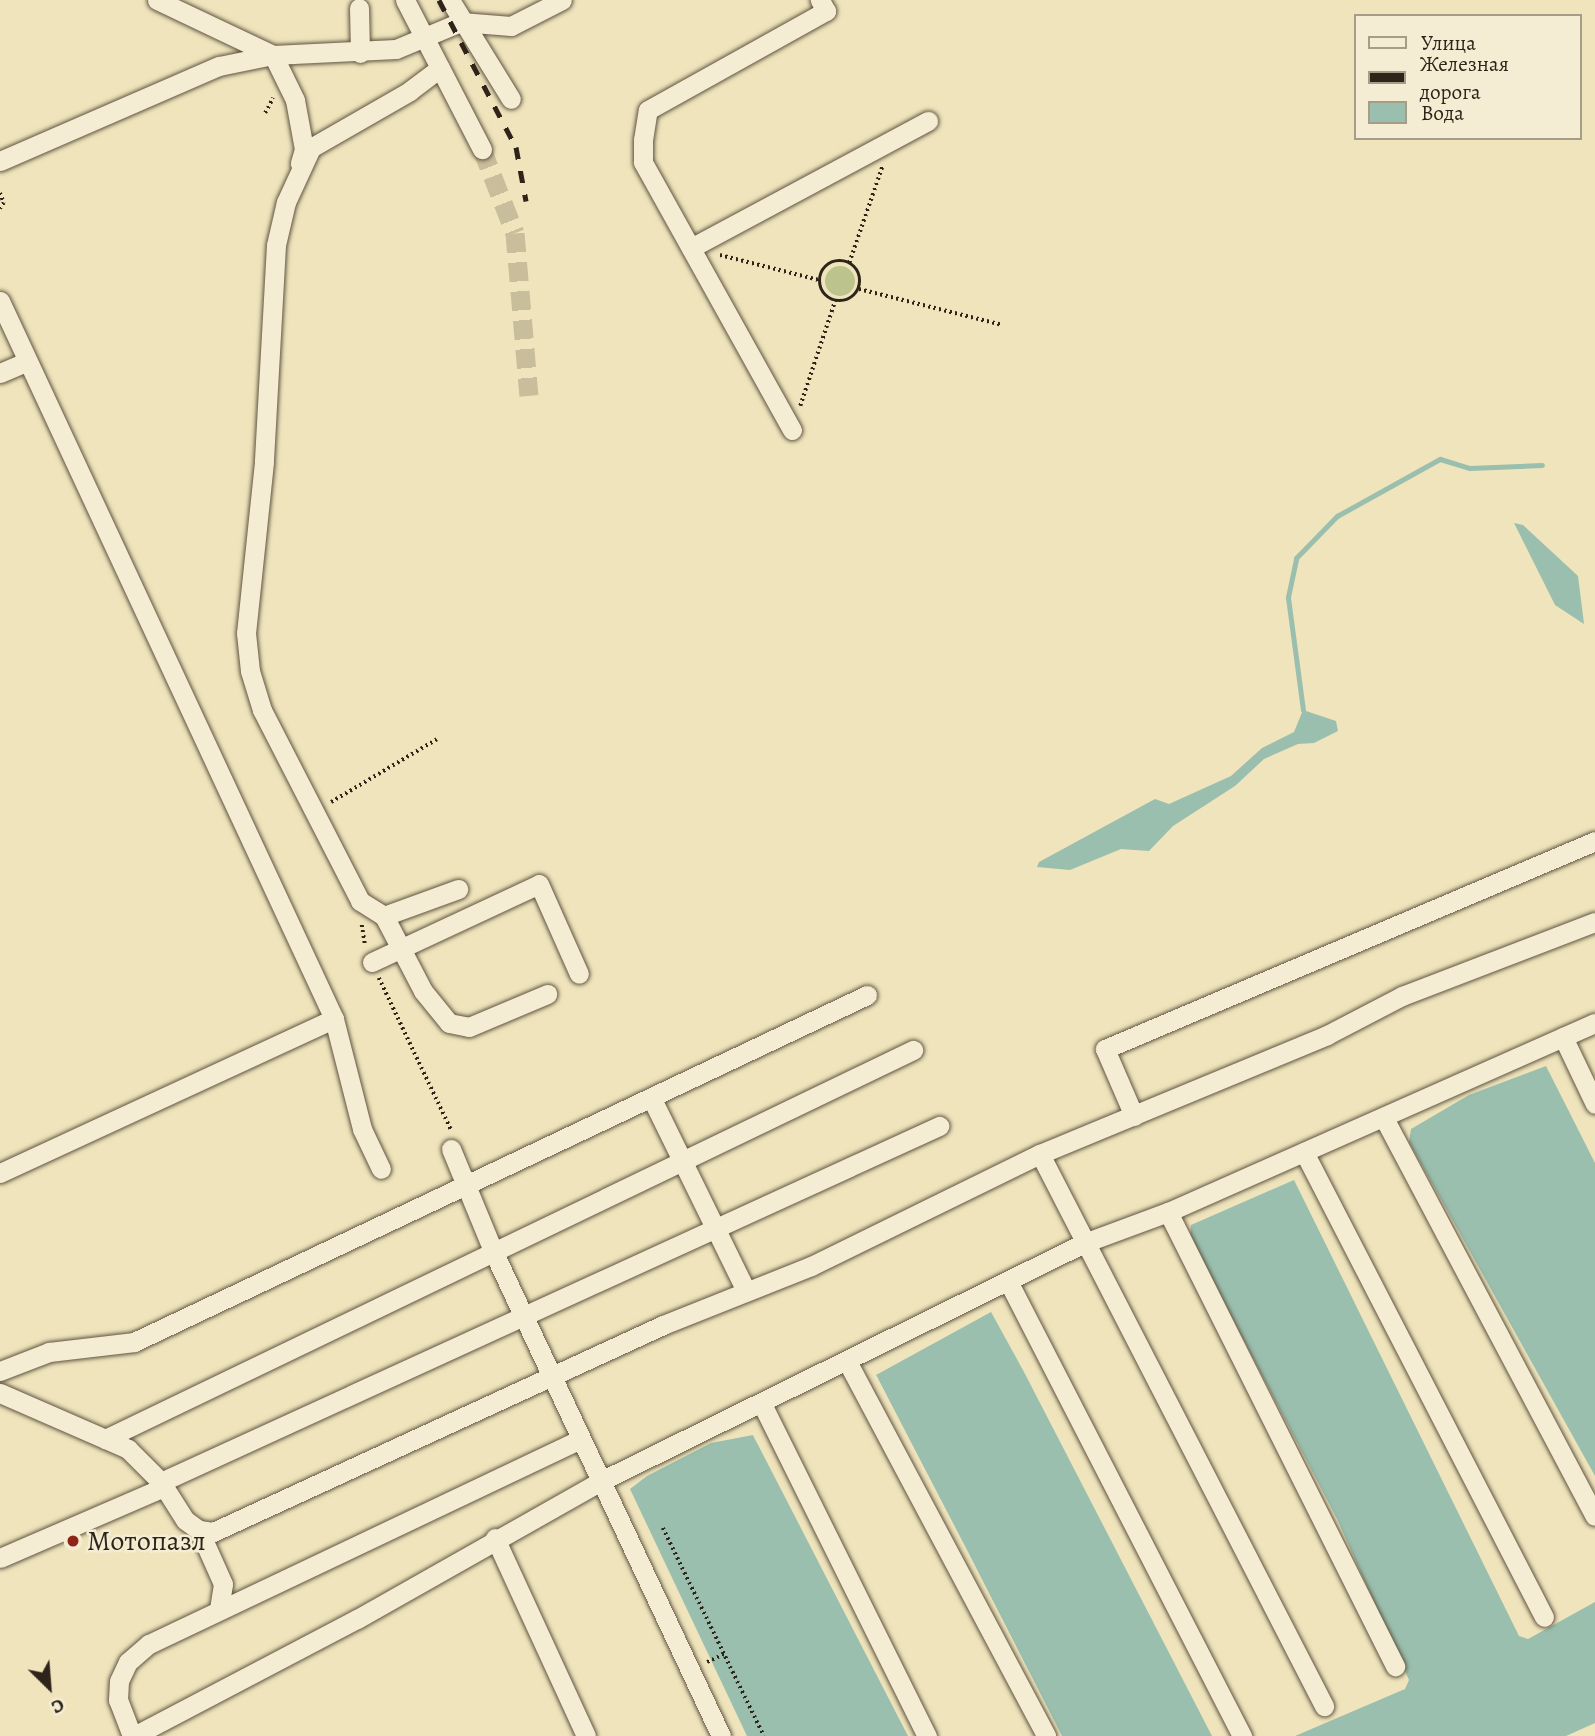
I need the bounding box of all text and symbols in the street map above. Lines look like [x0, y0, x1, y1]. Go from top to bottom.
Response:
legend [1354, 14, 1581, 140]
text: Улица [1421, 29, 1476, 57]
text: Железная дорога [1420, 50, 1509, 106]
text: Вода [1421, 99, 1464, 127]
place label: Мотопазл [87, 1524, 206, 1558]
marker: Мотопазл [65, 1533, 81, 1549]
north arrow [14, 1652, 84, 1722]
text: С [47, 1692, 69, 1720]

